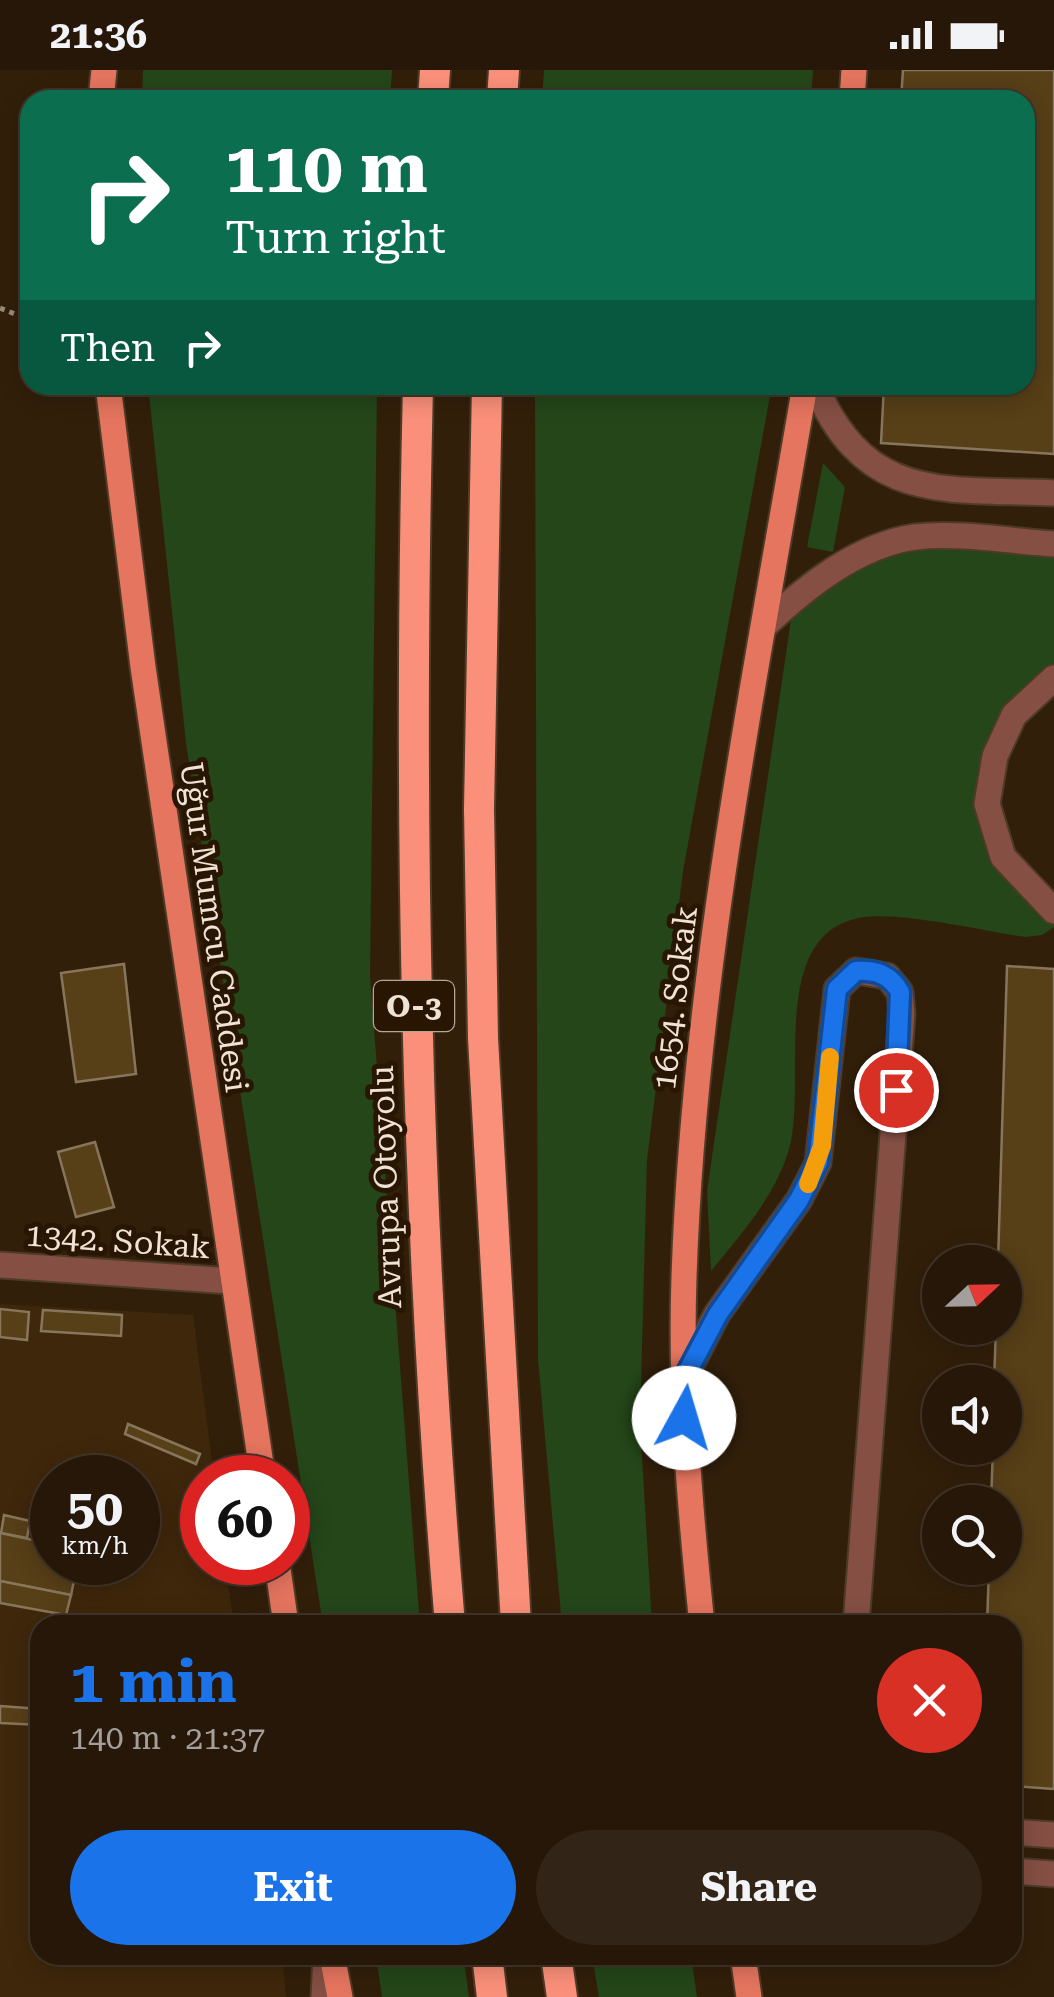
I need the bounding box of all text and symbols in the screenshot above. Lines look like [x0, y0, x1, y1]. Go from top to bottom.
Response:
text: 21:36 [50, 13, 147, 57]
text: 110 m [225, 127, 428, 209]
icon: right [60, 130, 190, 260]
text: Turn right [225, 211, 446, 264]
icon: right [175, 320, 230, 375]
text: Then [60, 326, 155, 370]
street label: Uğur Mumcu Caddesi [172, 759, 256, 1095]
street label: 1654. Sokak [645, 904, 705, 1092]
road number: O-3 [374, 981, 454, 1031]
pin [854, 1048, 939, 1133]
icon: arrive [869, 1063, 924, 1118]
street label: Avrupa Otoyolu [363, 1065, 409, 1309]
street label: 1342. Sokak [24, 1216, 212, 1266]
north arrow [922, 1245, 1022, 1345]
map controls [922, 1245, 1022, 1585]
button: sound [922, 1365, 1022, 1465]
position arrow [632, 1366, 736, 1470]
speed limit sign: 60 [180, 1455, 310, 1585]
text: 50 [67, 1479, 123, 1537]
button: search [922, 1485, 1022, 1585]
text: km/h [62, 1531, 128, 1560]
text: 1 min [70, 1646, 237, 1717]
button: close [877, 1648, 982, 1753]
text: 140 m · 21:37 [70, 1719, 265, 1757]
button: Exit [70, 1830, 516, 1945]
button: Share [536, 1830, 982, 1945]

